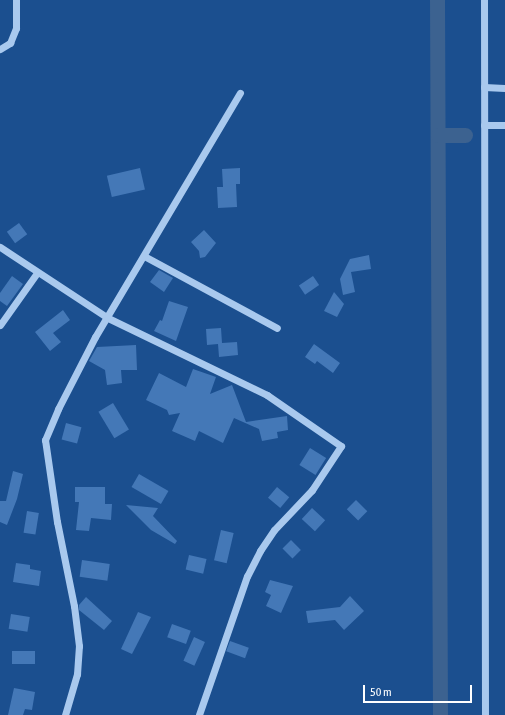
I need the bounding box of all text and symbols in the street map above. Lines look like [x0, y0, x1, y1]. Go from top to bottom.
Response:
scale bar [365, 677, 474, 703]
text: 50 m [370, 685, 392, 699]

